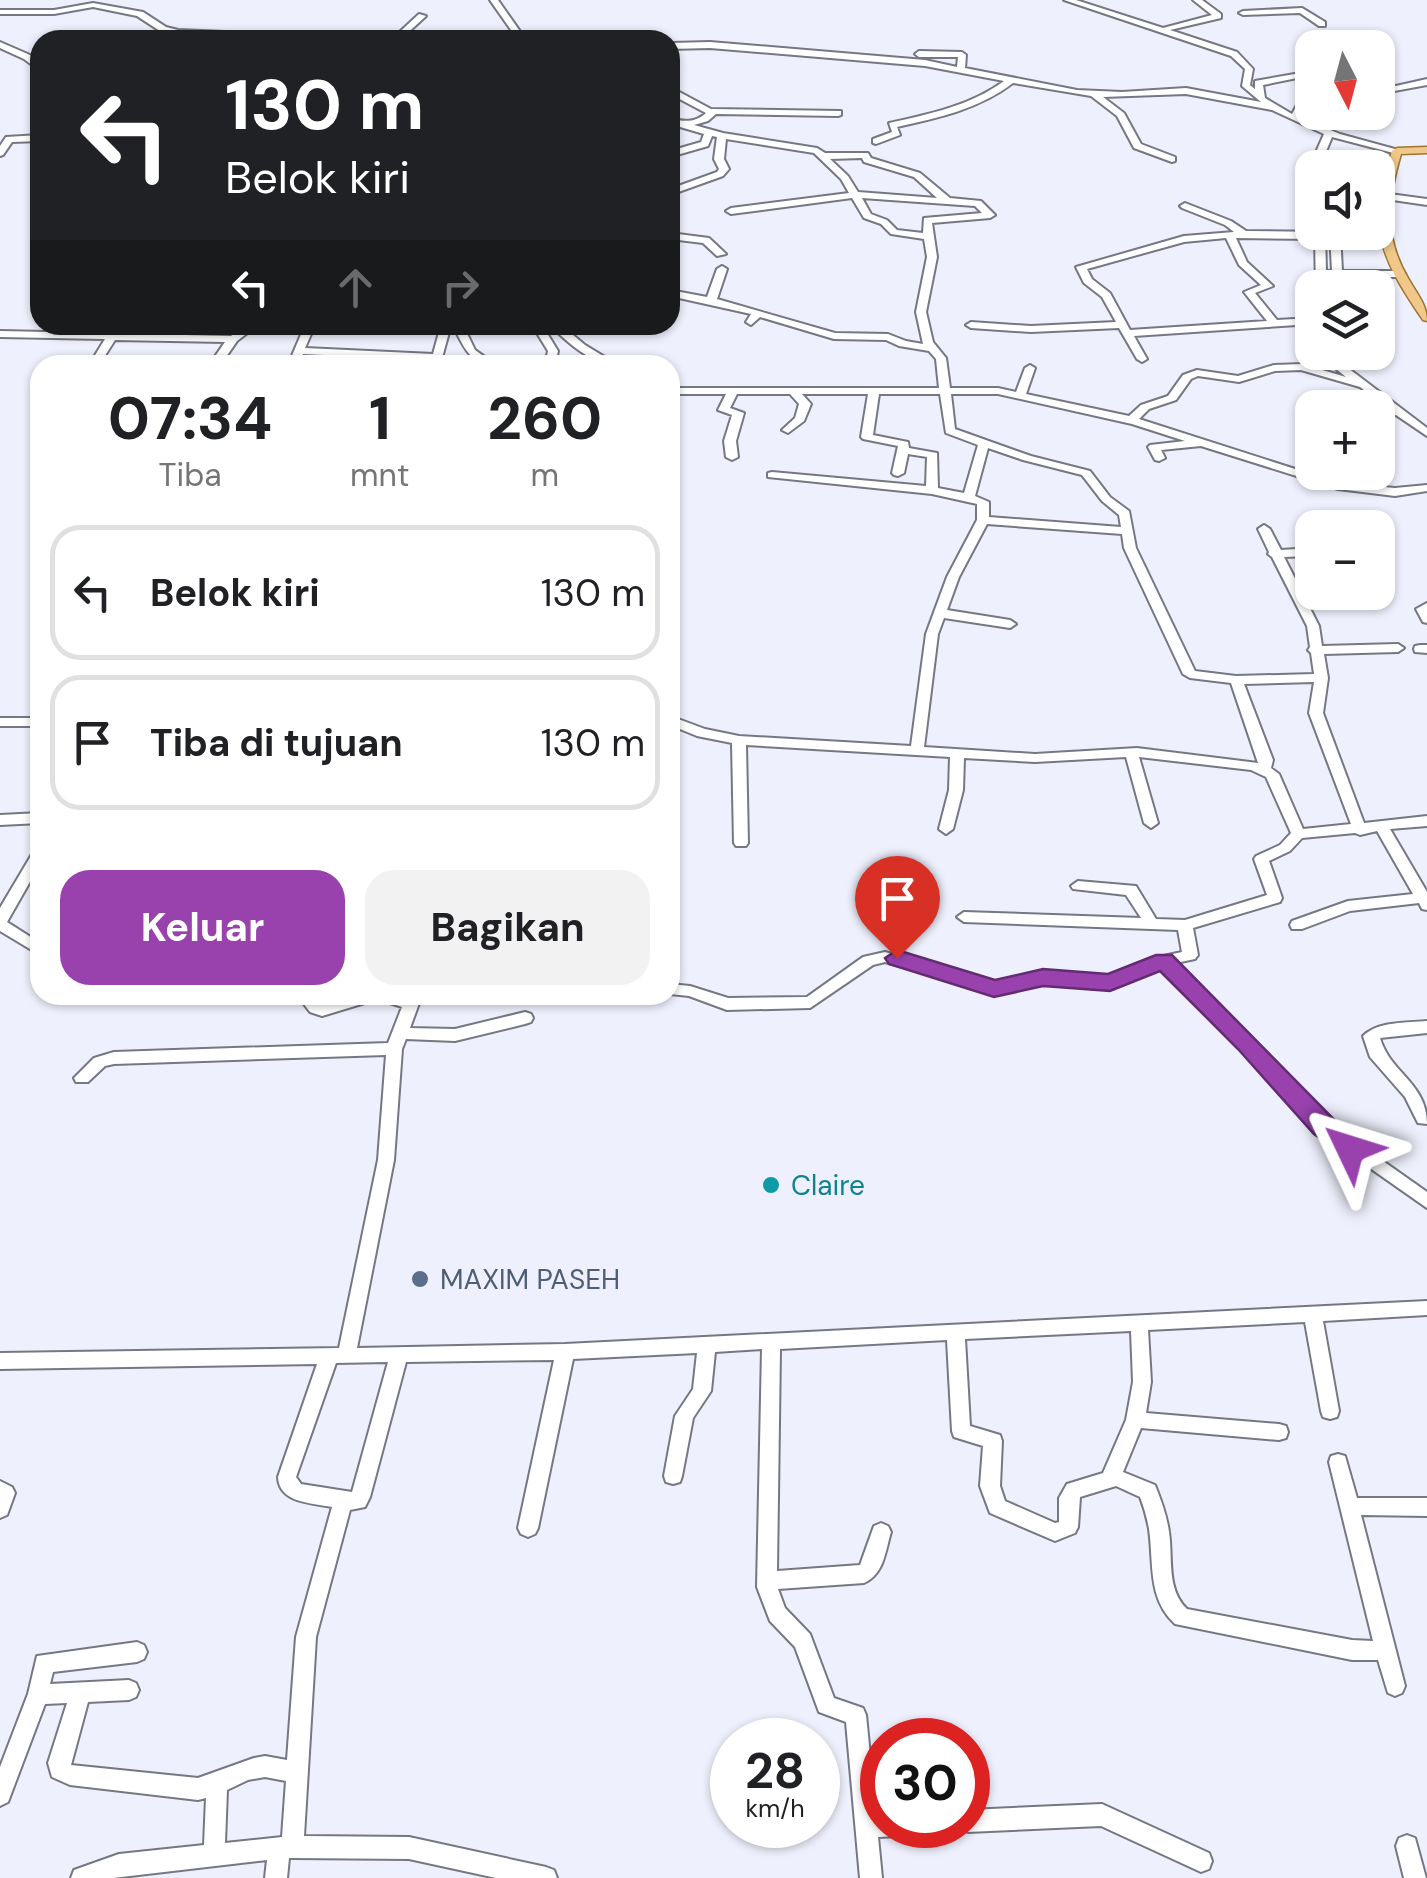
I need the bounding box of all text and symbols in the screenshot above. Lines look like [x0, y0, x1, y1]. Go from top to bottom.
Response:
north arrow [1295, 30, 1395, 130]
map controls [1295, 30, 1395, 610]
text: 130 m [225, 60, 424, 151]
icon: left [60, 70, 190, 200]
text: Belok kiri [225, 148, 410, 207]
button: sound [1295, 150, 1395, 250]
icon: left [223, 260, 278, 315]
icon: ahead [328, 260, 383, 315]
icon: right [433, 260, 488, 315]
button: layers [1295, 270, 1395, 370]
text: 07:34 [108, 379, 272, 458]
text: 1 [369, 379, 391, 458]
text: 260 [487, 379, 602, 458]
button: + [1295, 390, 1395, 490]
text: Tiba [159, 454, 222, 496]
text: mnt [350, 454, 410, 496]
text: m [530, 454, 559, 496]
button: − [1295, 510, 1395, 610]
icon: left [65, 565, 120, 620]
text: Belok kiri [150, 568, 320, 618]
text: 130 m [541, 568, 645, 618]
icon: arrive [65, 715, 120, 770]
text: Tiba di tujuan [150, 718, 403, 768]
text: 130 m [541, 718, 645, 768]
pin [855, 856, 940, 959]
button: Keluar [60, 870, 345, 985]
button: Bagikan [365, 870, 650, 985]
icon: arrive [870, 871, 925, 926]
position arrow [1298, 1097, 1402, 1201]
place label: Claire [791, 1167, 865, 1204]
marker: Claire [760, 1174, 782, 1196]
place label: MAXIM PASEH [440, 1261, 620, 1298]
marker: MAXIM PASEH [409, 1268, 431, 1290]
speed limit sign: 30 [860, 1718, 990, 1848]
text: 28 [745, 1738, 805, 1804]
text: km/h [745, 1792, 805, 1825]

